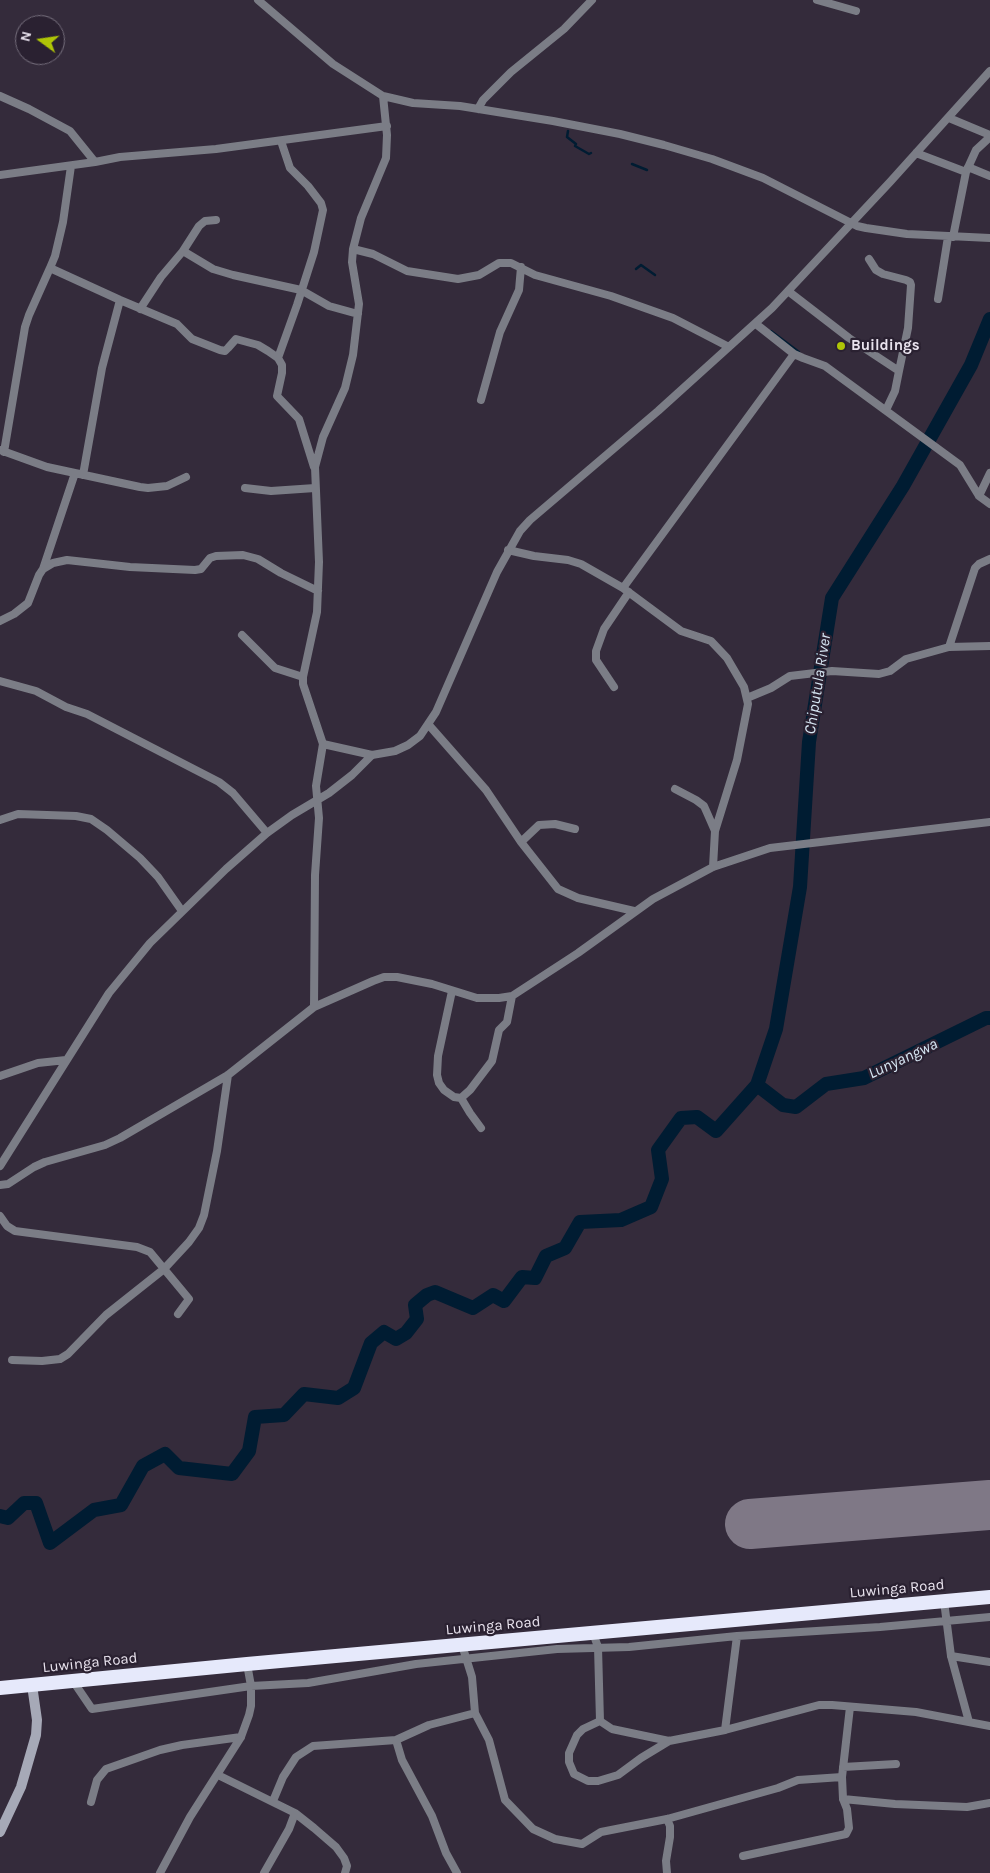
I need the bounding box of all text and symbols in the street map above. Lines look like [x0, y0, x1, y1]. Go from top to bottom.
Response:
north arrow [15, 15, 65, 65]
text: N [16, 30, 35, 43]
place label: Buildings [851, 337, 920, 355]
marker: Buildings [835, 340, 847, 352]
water label: Chiputula River [801, 632, 835, 736]
water label: Lunyangwa [865, 1035, 941, 1083]
street label: Luwinga Road [849, 1576, 945, 1602]
street label: Luwinga Road [445, 1613, 541, 1639]
street label: Luwinga Road [42, 1649, 138, 1677]

